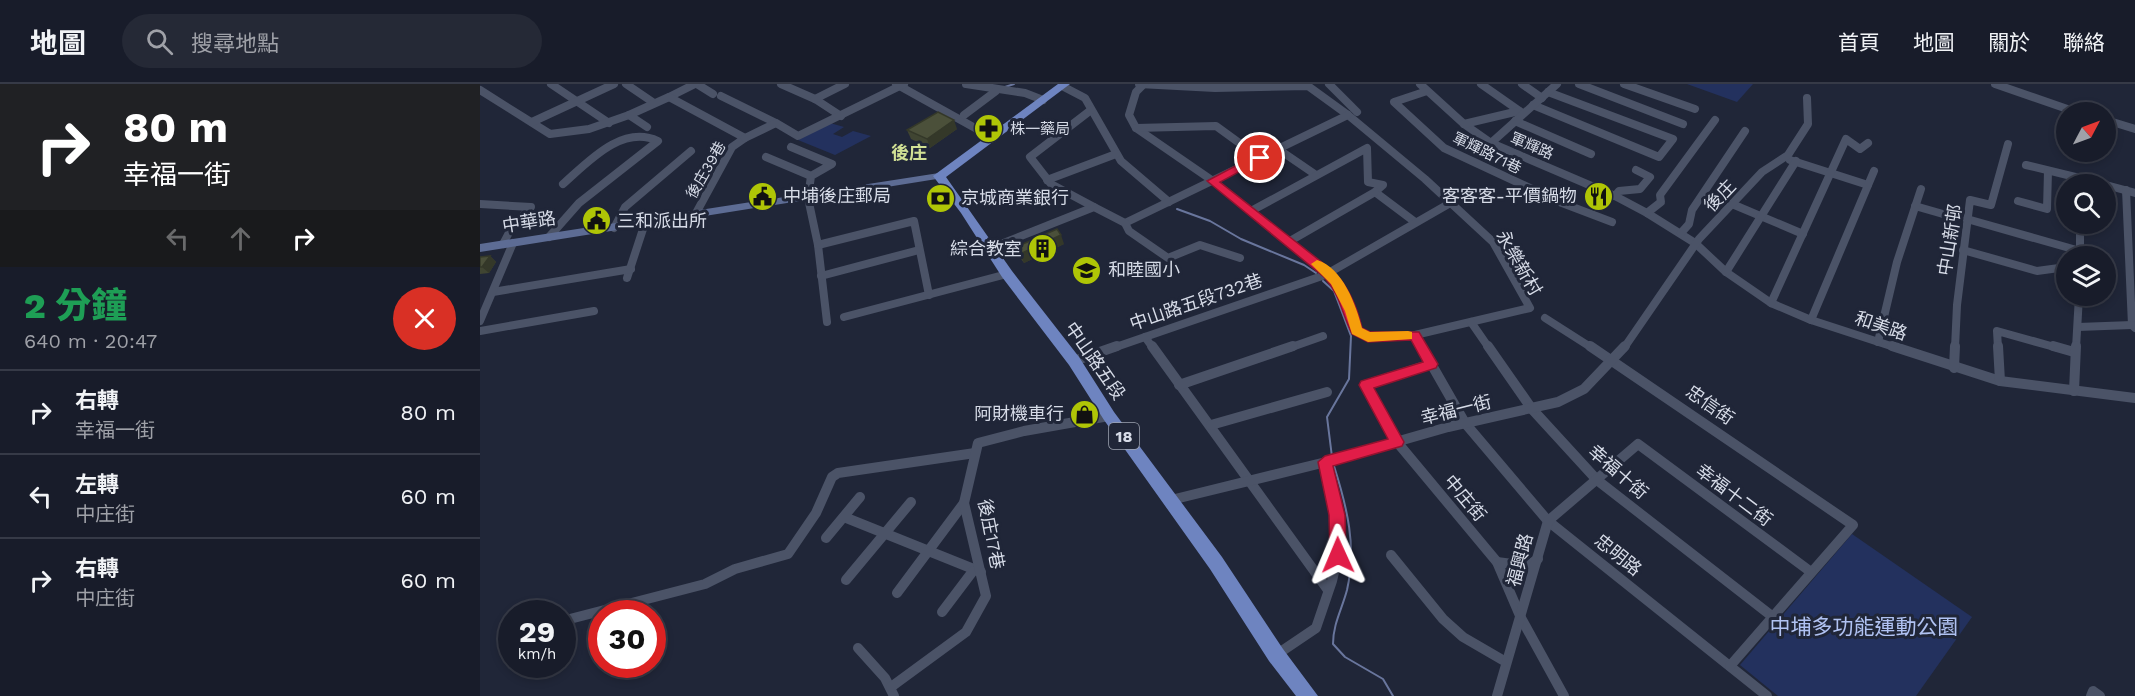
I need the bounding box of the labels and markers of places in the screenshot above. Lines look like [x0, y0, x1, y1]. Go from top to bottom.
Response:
pharmacy icon: 株一藥局 [973, 113, 1005, 145]
place label: 株一藥局 [1010, 120, 1070, 138]
pin [1234, 132, 1285, 183]
public building icon: 中埔後庄郵局 [746, 180, 778, 212]
restaurant icon: 客客客-平價鍋物 [1582, 180, 1614, 212]
bank icon: 京城商業銀行 [924, 182, 956, 214]
place label: 中埔後庄郵局 [783, 185, 891, 206]
place label: 客客客-平價鍋物 [1442, 185, 1577, 206]
place label: 京城商業銀行 [961, 187, 1069, 208]
public building icon: 三和派出所 [580, 205, 612, 237]
place label: 三和派出所 [617, 210, 707, 231]
building icon: 綜合教室 [1027, 233, 1059, 265]
place label: 綜合教室 [950, 238, 1022, 259]
school or university icon: 和睦國小 [1071, 254, 1103, 286]
place label: 和睦國小 [1108, 259, 1180, 280]
shop icon: 阿財機車行 [1069, 398, 1101, 430]
place label: 阿財機車行 [974, 403, 1064, 424]

